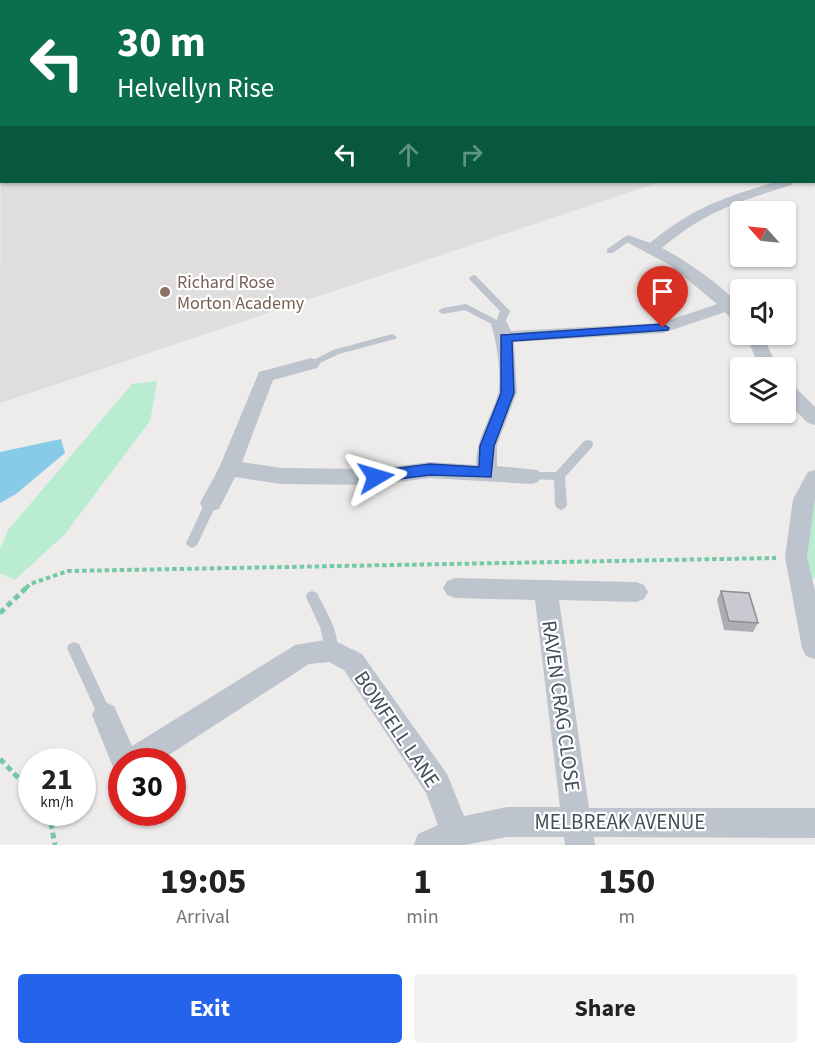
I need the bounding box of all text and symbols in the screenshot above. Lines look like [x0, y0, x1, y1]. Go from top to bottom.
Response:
text: 30 m [117, 13, 206, 73]
icon: left [18, 24, 96, 102]
text: Helvellyn Rise [117, 69, 274, 108]
icon: left [329, 138, 362, 171]
icon: ahead [392, 138, 425, 171]
icon: right [455, 138, 488, 171]
north arrow [730, 201, 796, 267]
map controls [730, 201, 796, 423]
pin [637, 266, 688, 328]
place label: Richard Rose Morton Academy [177, 270, 305, 316]
icon: arrive [646, 275, 679, 308]
button: sound [730, 279, 796, 345]
marker: Richard Rose Morton Academy [158, 285, 172, 299]
button: layers [730, 357, 796, 423]
position arrow [344, 445, 408, 509]
street label: RAVEN CRAG CLOSE [534, 618, 588, 794]
street label: BOWFELL LANE [347, 665, 447, 793]
speed limit sign: 30 [108, 748, 186, 826]
text: 21 [41, 758, 73, 801]
text: km/h [40, 792, 74, 813]
street label: MELBREAK AVENUE [535, 807, 705, 837]
text: 19:05 [160, 856, 247, 907]
text: 1 [413, 856, 432, 907]
text: 150 [598, 856, 655, 907]
text: Arrival [176, 903, 230, 931]
text: min [406, 903, 439, 931]
text: m [618, 903, 635, 931]
button: Exit [18, 974, 402, 1043]
button: Share [414, 974, 797, 1043]

